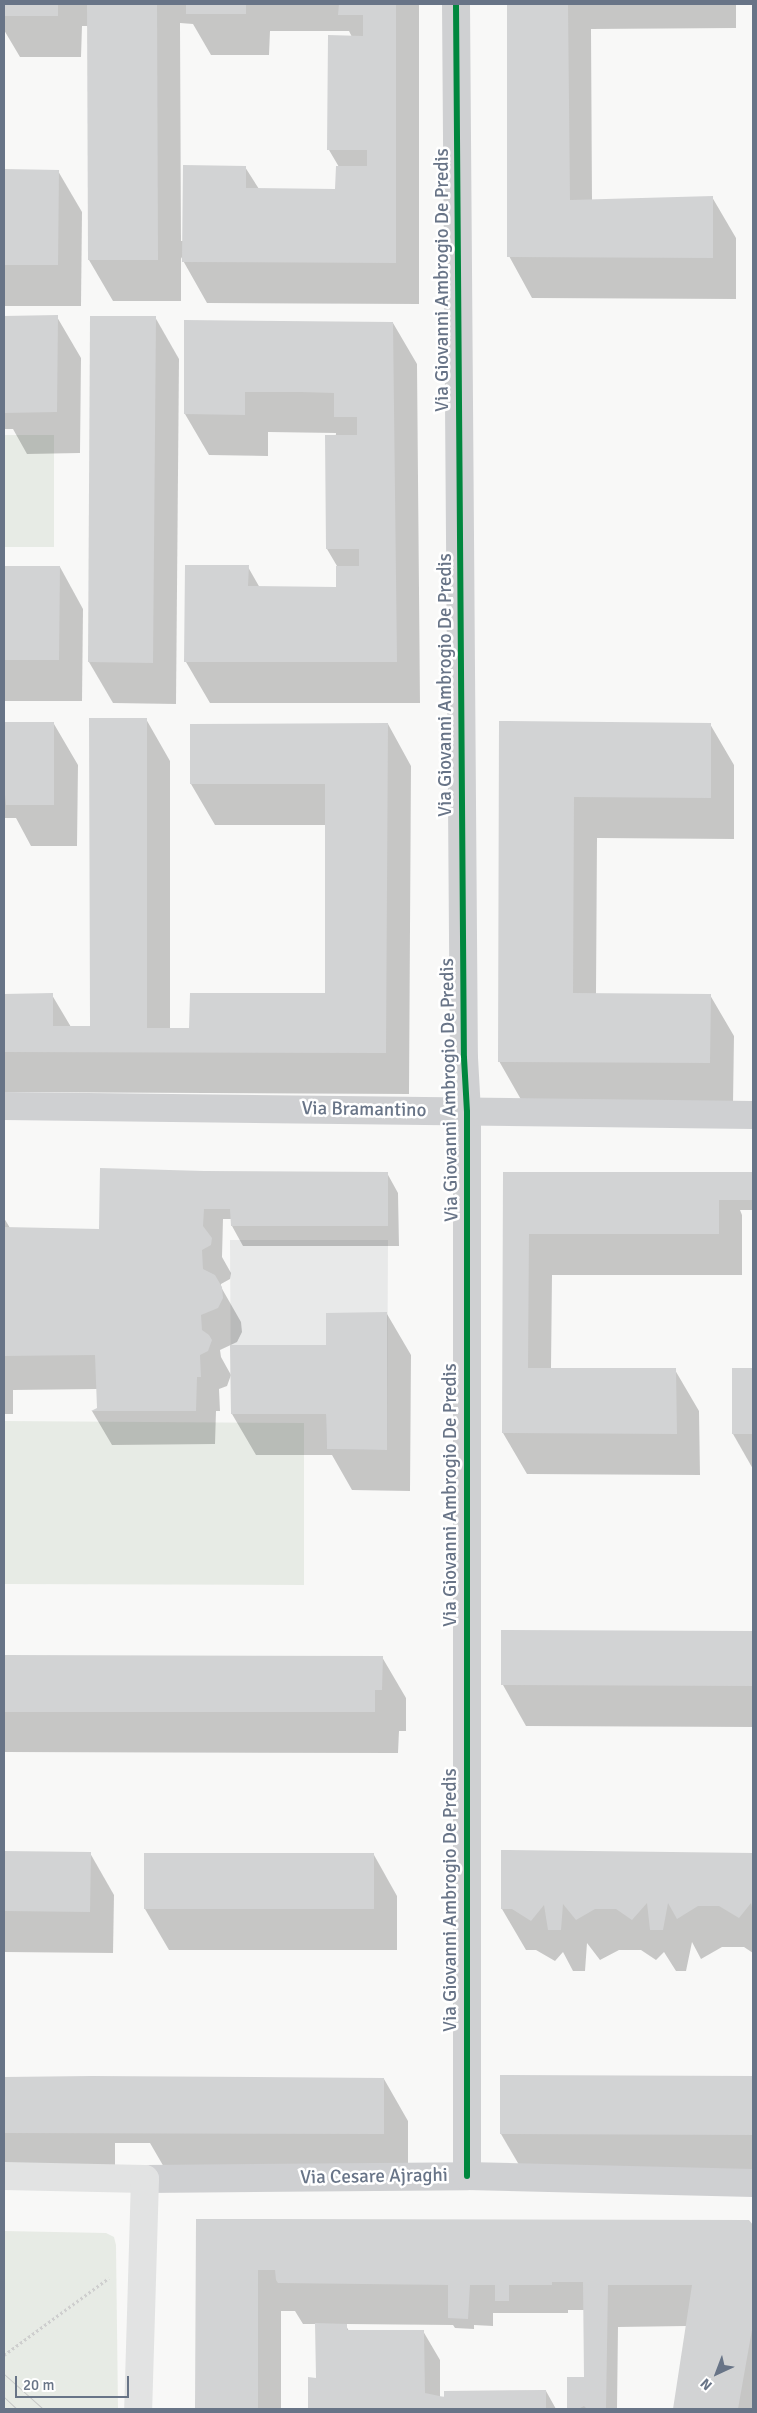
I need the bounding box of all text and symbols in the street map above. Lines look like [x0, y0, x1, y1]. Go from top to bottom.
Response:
street label: Via Giovanni Ambrogio De Predis [432, 148, 454, 412]
street label: Via Giovanni Ambrogio De Predis [435, 553, 457, 817]
street label: Via Giovanni Ambrogio De Predis [436, 958, 464, 1222]
street label: Via Bramantino [301, 1098, 427, 1122]
street label: Via Giovanni Ambrogio De Predis [440, 1363, 462, 1627]
street label: Via Giovanni Ambrogio De Predis [440, 1768, 462, 2032]
street label: Via Cesare Ajraghi [300, 2164, 448, 2190]
north arrow [692, 2348, 742, 2398]
scale bar [18, 2366, 131, 2398]
text: N [697, 2375, 716, 2394]
text: 20 m [23, 2376, 54, 2394]

